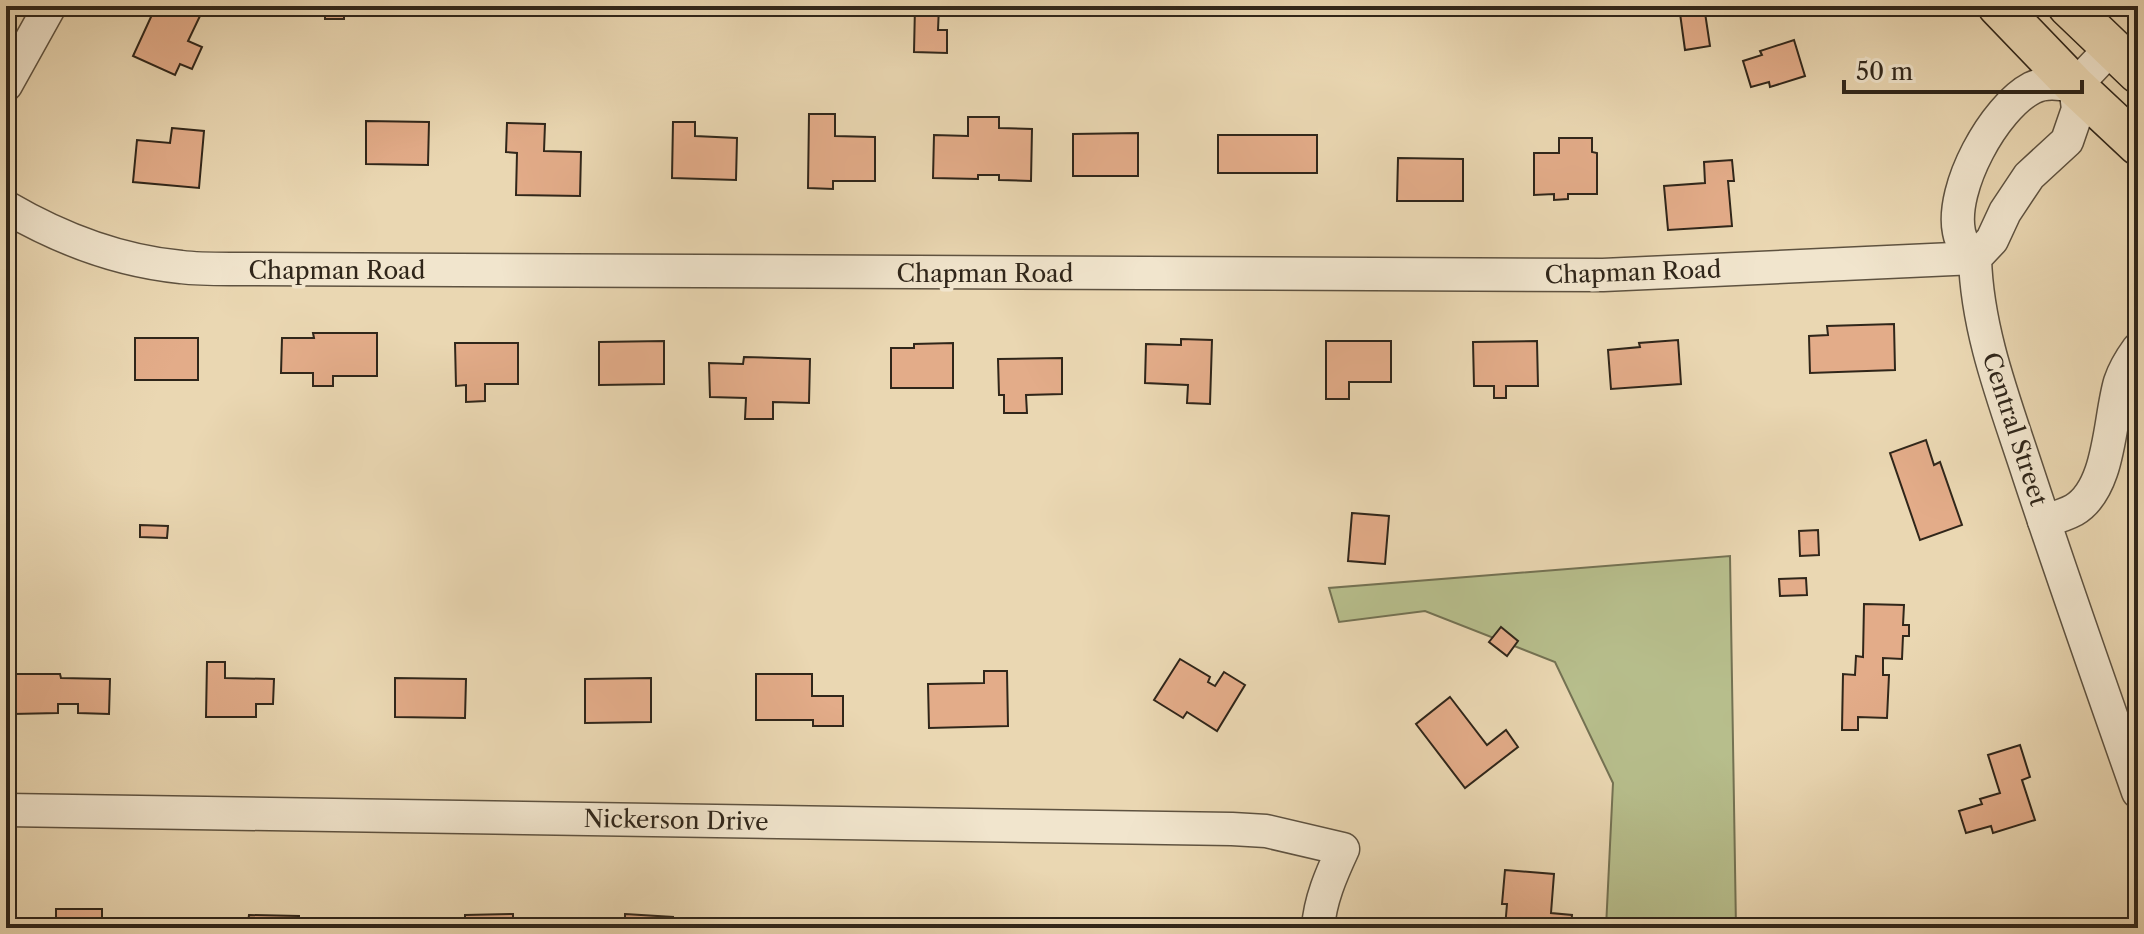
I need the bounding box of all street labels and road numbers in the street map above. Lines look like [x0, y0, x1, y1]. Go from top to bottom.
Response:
street label: Chapman Road [1544, 254, 1722, 290]
street label: Chapman Road [249, 256, 426, 285]
street label: Chapman Road [897, 259, 1074, 288]
street label: Central Street [1977, 349, 2054, 510]
street label: Nickerson Drive [583, 804, 769, 836]

